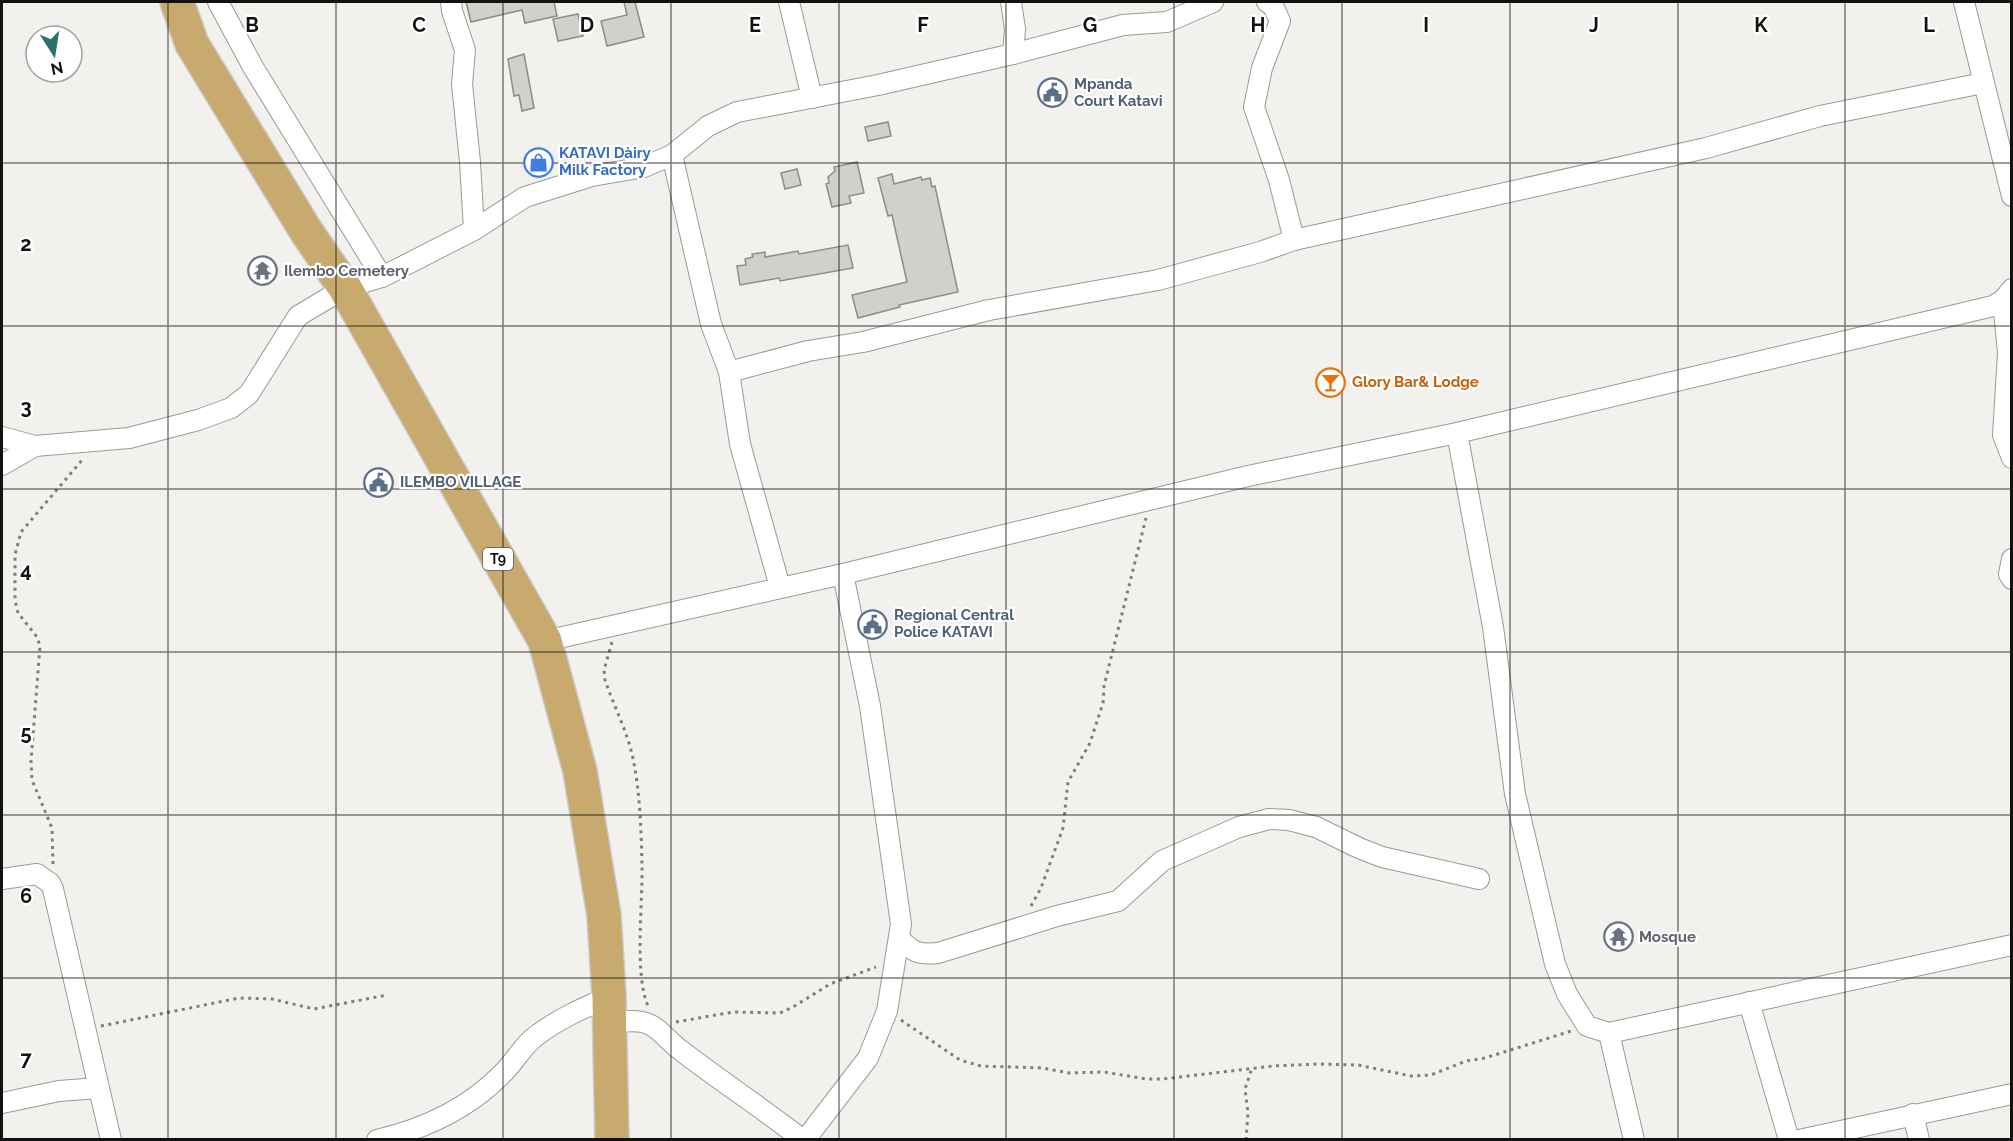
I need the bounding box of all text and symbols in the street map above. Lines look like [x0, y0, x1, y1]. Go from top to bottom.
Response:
text: B [245, 13, 259, 37]
text: C [412, 13, 426, 37]
text: D [580, 13, 594, 37]
text: E [749, 13, 761, 37]
text: F [917, 13, 929, 37]
text: G [1083, 13, 1097, 37]
text: H [1251, 13, 1265, 37]
text: I [1423, 13, 1429, 37]
text: J [1589, 13, 1599, 37]
text: K [1754, 13, 1768, 37]
text: L [1923, 13, 1935, 37]
north arrow [24, 24, 84, 84]
text: N [49, 58, 65, 79]
place label: Mpanda Court Katavi [1074, 75, 1162, 110]
public building icon: Mpanda Court Katavi [1037, 77, 1069, 109]
place label: KATAVI Dàiry Milk Factory [559, 144, 652, 179]
shop icon: KATAVI Dàiry Milk Factory [522, 146, 554, 178]
text: 2 [20, 232, 32, 256]
temple icon: Ilembo Cemetery [247, 255, 279, 287]
place label: Ilembo Cemetery [284, 262, 410, 280]
bar icon: Glory Bar& Lodge [1315, 366, 1347, 398]
place label: Glory Bar& Lodge [1352, 373, 1479, 391]
text: 3 [20, 395, 32, 419]
public building icon: ILEMBO VILLAGE [363, 466, 395, 498]
place label: ILEMBO VILLAGE [400, 473, 521, 491]
road number: T9 [483, 548, 513, 570]
text: 4 [20, 558, 32, 582]
place label: Regional Central Police KATAVI [894, 606, 1014, 641]
public building icon: Regional Central Police KATAVI [857, 608, 889, 640]
text: 5 [20, 721, 32, 745]
text: 6 [20, 884, 32, 908]
temple icon: Mosque [1602, 921, 1634, 953]
place label: Mosque [1639, 928, 1696, 946]
text: 7 [20, 1047, 32, 1071]

